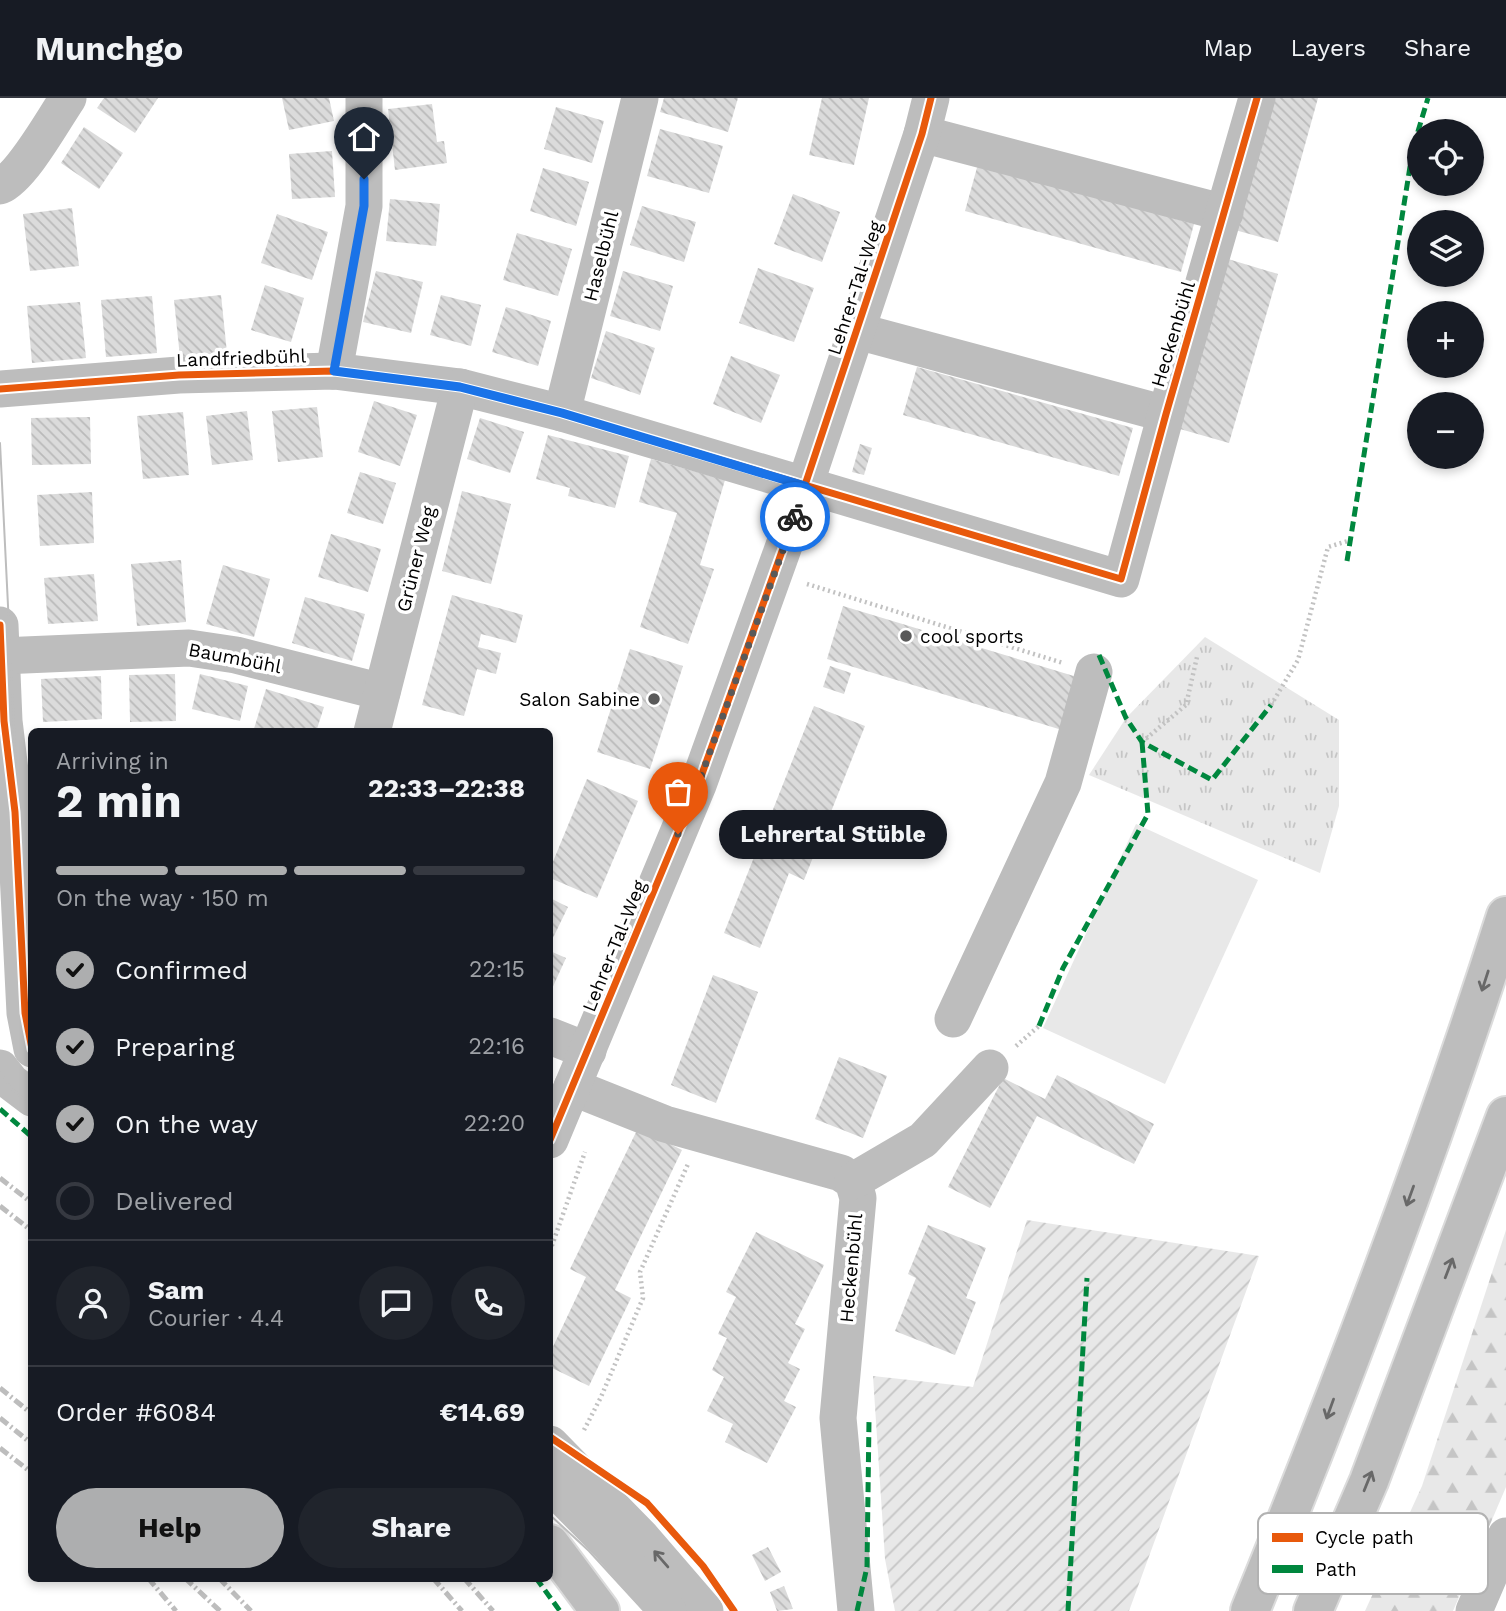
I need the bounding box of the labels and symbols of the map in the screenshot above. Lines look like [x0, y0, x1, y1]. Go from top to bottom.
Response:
pin [334, 107, 394, 179]
street label: Haselbühl [579, 208, 623, 304]
street label: Lehrer-Tal-Weg [822, 217, 888, 358]
street label: Heckenbühl [1146, 278, 1200, 390]
street label: Landfriedbühl [176, 344, 307, 372]
courier [760, 482, 830, 552]
street label: Grüner Weg [392, 503, 440, 614]
place label: cool sports [920, 625, 1024, 648]
marker: cool sports [898, 628, 914, 644]
street label: Baumbühl [187, 638, 284, 678]
place label: Salon Sabine [519, 688, 640, 711]
marker: Salon Sabine [646, 691, 662, 707]
pin [648, 762, 708, 834]
callout: Lehrertal Stüble [720, 810, 948, 858]
street label: Lehrer-Tal-Weg [577, 876, 651, 1015]
one-way arrow [1478, 970, 1491, 992]
one-way arrow [1402, 1184, 1415, 1206]
street label: Heckenbühl [835, 1212, 867, 1324]
one-way arrow [1443, 1257, 1456, 1279]
one-way arrow [1323, 1398, 1336, 1420]
one-way arrow [1363, 1470, 1376, 1492]
legend [1258, 1513, 1488, 1594]
text: Cycle path [1315, 1526, 1414, 1549]
one-way arrow [653, 1550, 669, 1568]
text: Path [1315, 1558, 1357, 1581]

